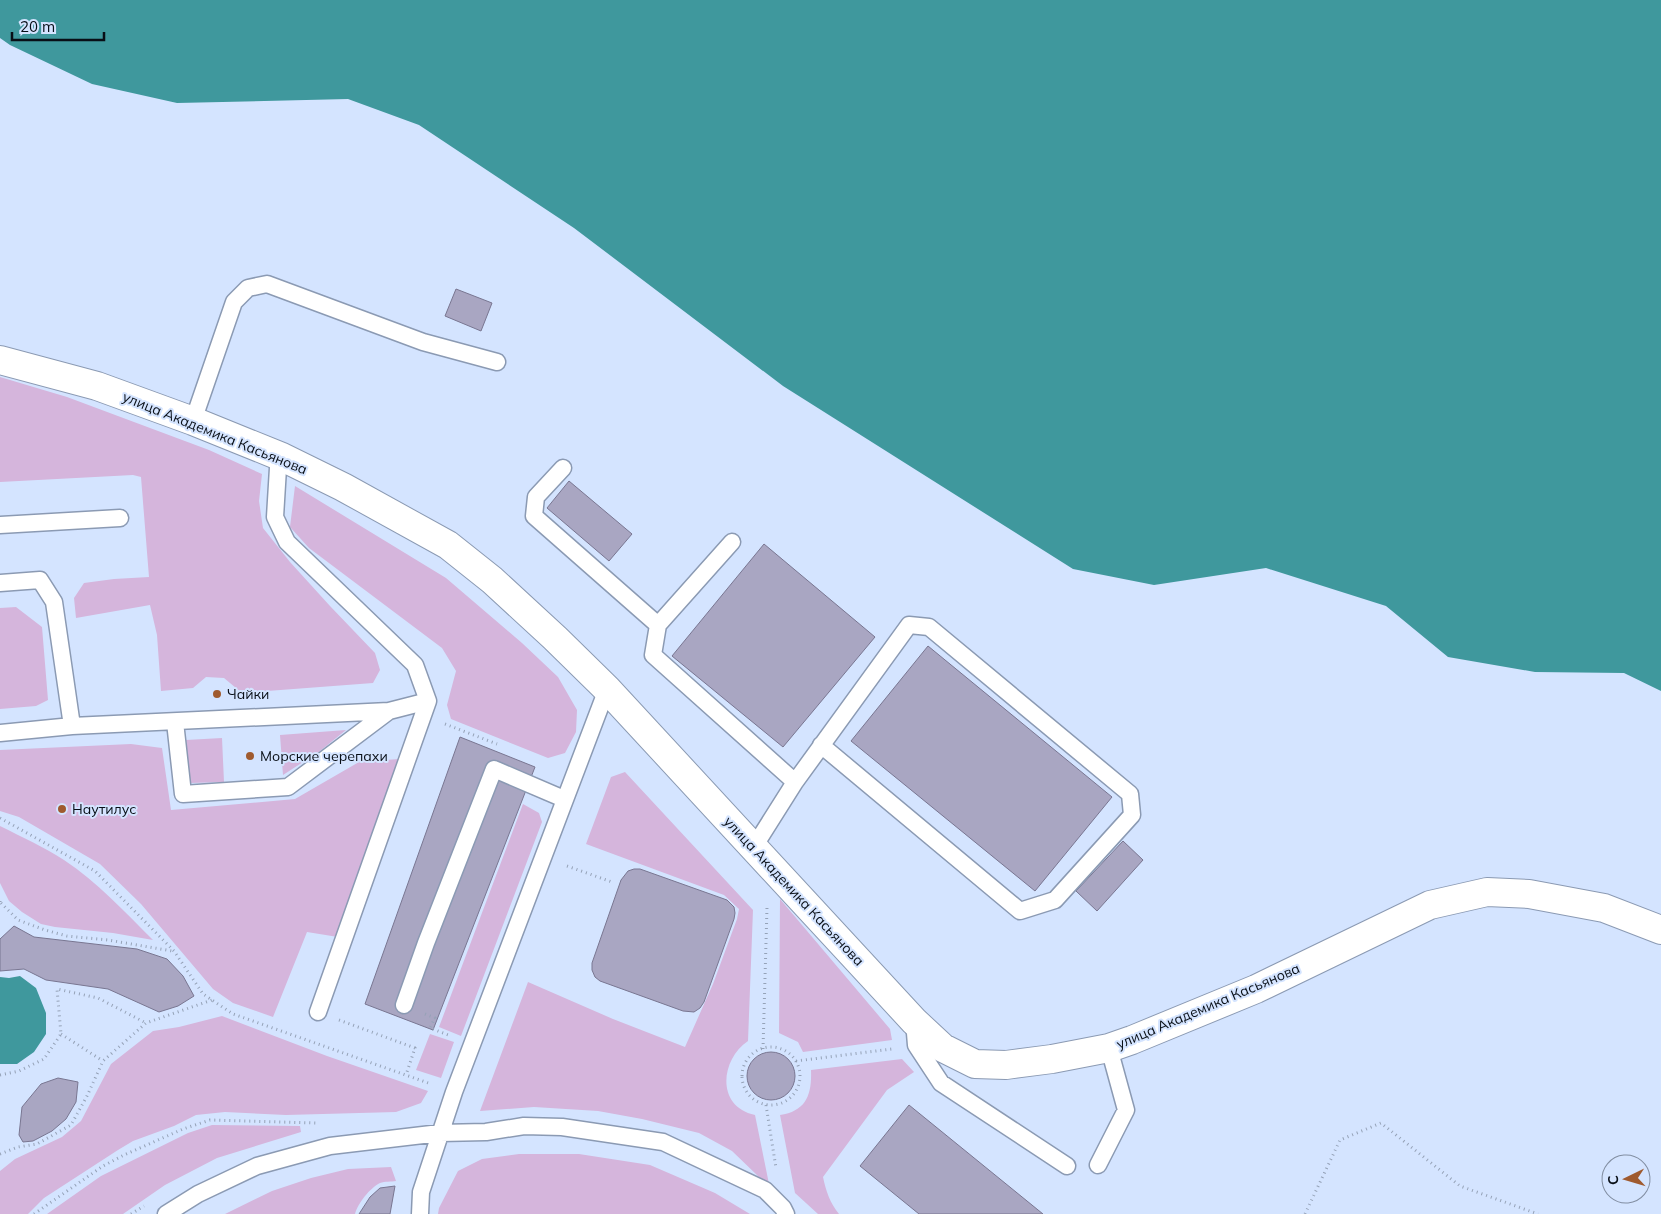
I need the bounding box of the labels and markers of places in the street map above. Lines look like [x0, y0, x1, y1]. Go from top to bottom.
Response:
place label: Чайки [227, 685, 269, 703]
marker: Чайки [211, 688, 223, 700]
place label: Морские черепахи [260, 747, 388, 765]
marker: Морские черепахи [244, 750, 256, 762]
place label: Наутилус [72, 800, 136, 818]
marker: Наутилус [56, 803, 68, 815]

